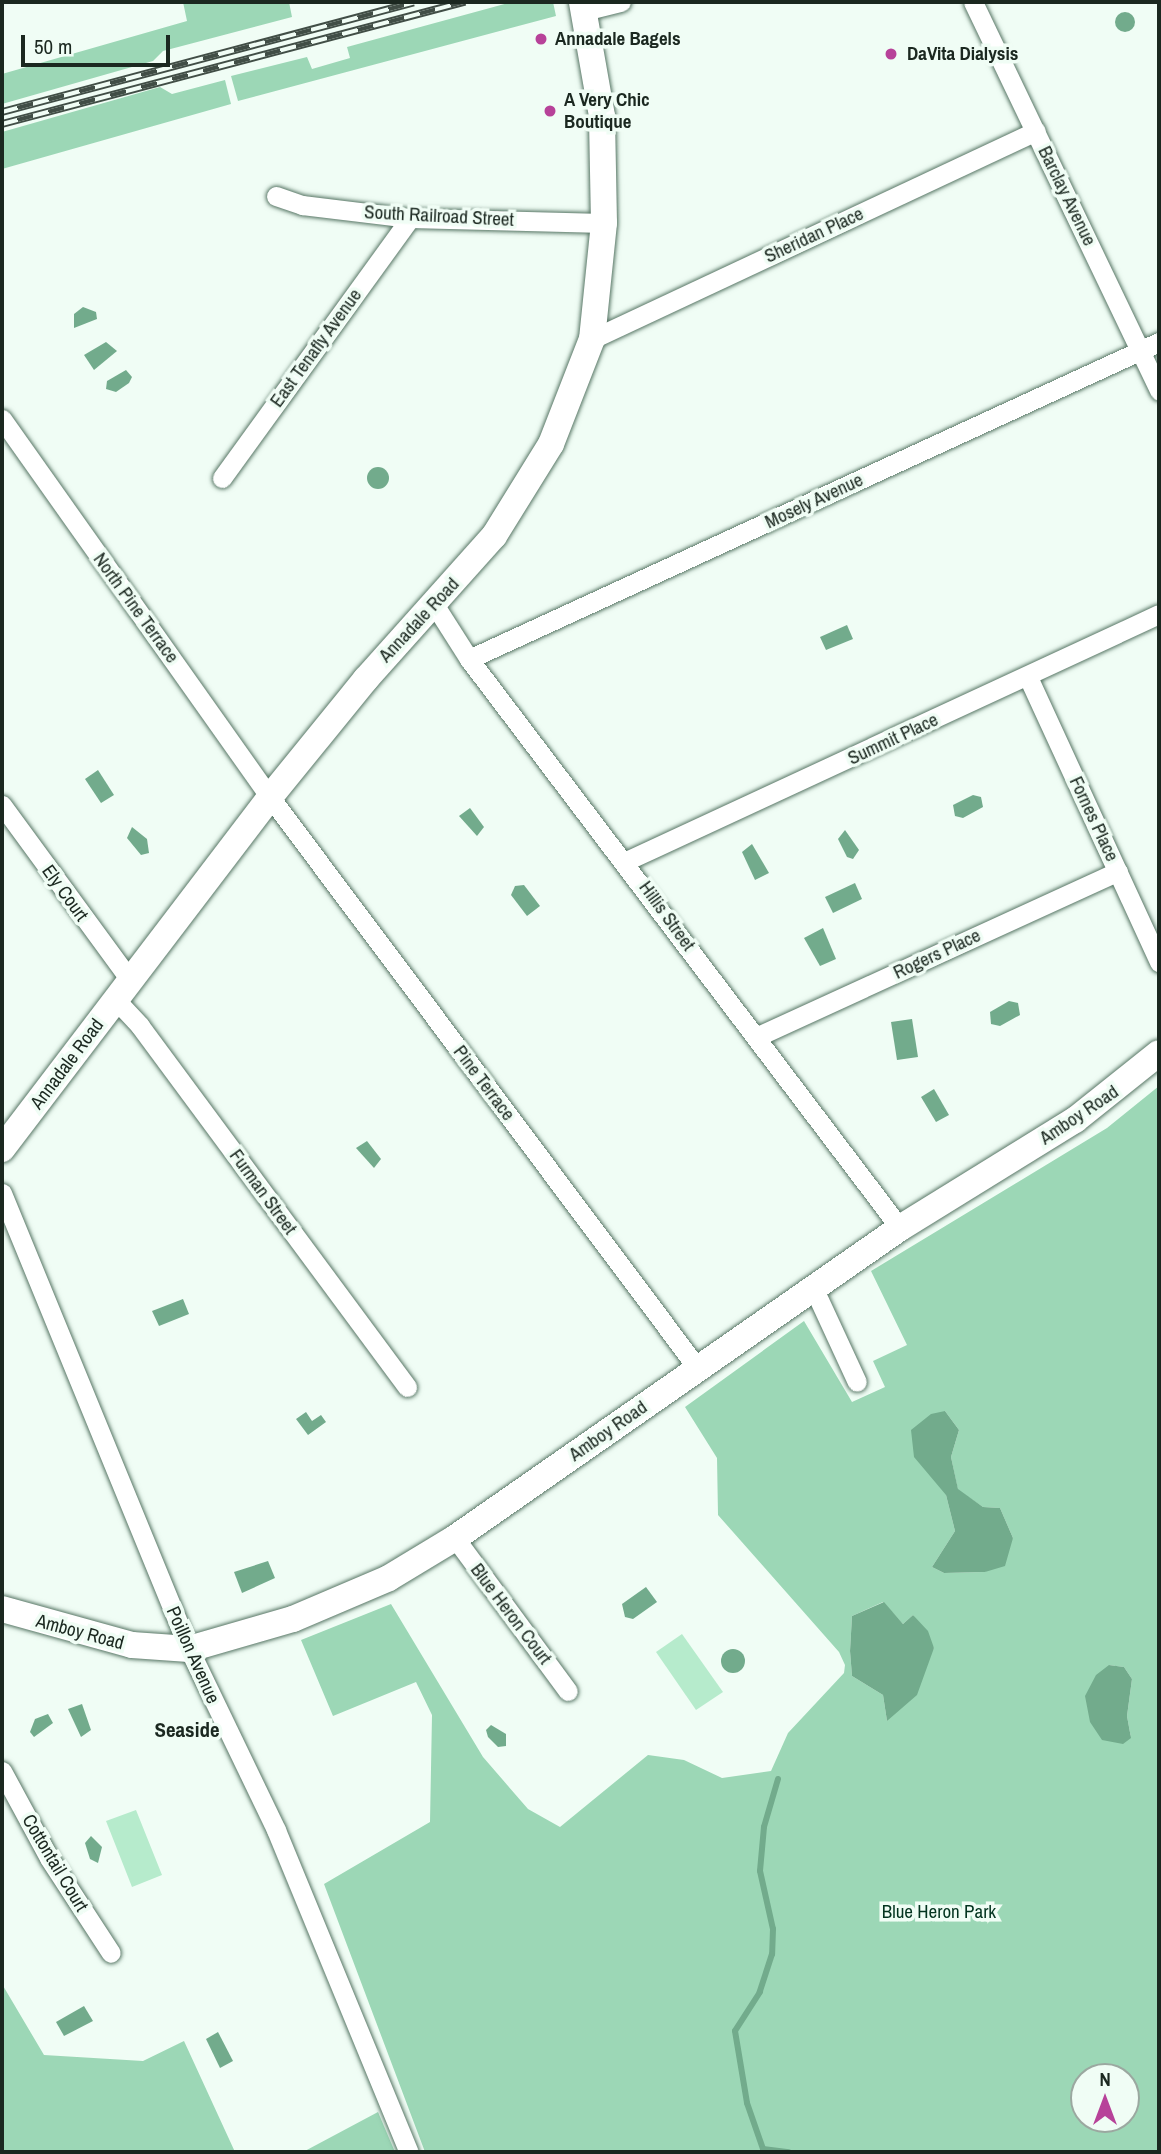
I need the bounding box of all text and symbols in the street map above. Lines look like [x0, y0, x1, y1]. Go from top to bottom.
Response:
scale bar [24, 21, 173, 65]
place label: Annadale Bagels [555, 28, 681, 50]
marker: Annadale Bagels [533, 31, 549, 47]
text: 50 m [34, 32, 72, 61]
place label: DaVita Dialysis [907, 43, 1018, 65]
marker: DaVita Dialysis [881, 44, 901, 64]
place label: A Very Chic Boutique [564, 89, 650, 133]
marker: A Very Chic Boutique [542, 103, 558, 119]
street label: Barclay Avenue [1033, 142, 1101, 250]
street label: South Railroad Street [364, 201, 514, 231]
street label: Sheridan Place [761, 202, 867, 268]
street label: East Tenafly Avenue [265, 284, 367, 412]
street label: Mosely Avenue [761, 468, 867, 534]
street label: North Pine Terrace [88, 548, 184, 668]
street label: Annadale Road [374, 573, 464, 667]
street label: Summit Place [844, 708, 942, 770]
street label: Fornes Place [1064, 773, 1124, 865]
street label: Ely Court [37, 860, 93, 926]
street label: Hillis Street [634, 877, 700, 955]
street label: Rogers Place [890, 924, 984, 984]
street label: Annadale Road [26, 1014, 108, 1114]
street label: Pine Terrace [448, 1041, 520, 1125]
street label: Amboy Road [1035, 1080, 1123, 1150]
street label: Furman Street [225, 1145, 301, 1239]
street label: Amboy Road [565, 1396, 651, 1466]
street label: Blue Heron Court [466, 1559, 556, 1669]
street label: Poillon Avenue [161, 1603, 225, 1707]
street label: Amboy Road [34, 1609, 126, 1655]
district label: Seaside [154, 1717, 220, 1743]
street label: Cottontail Court [17, 1810, 93, 1916]
park label: Blue Heron Park [882, 1901, 996, 1923]
north arrow [1070, 2063, 1140, 2133]
text: N [1099, 2066, 1111, 2092]

